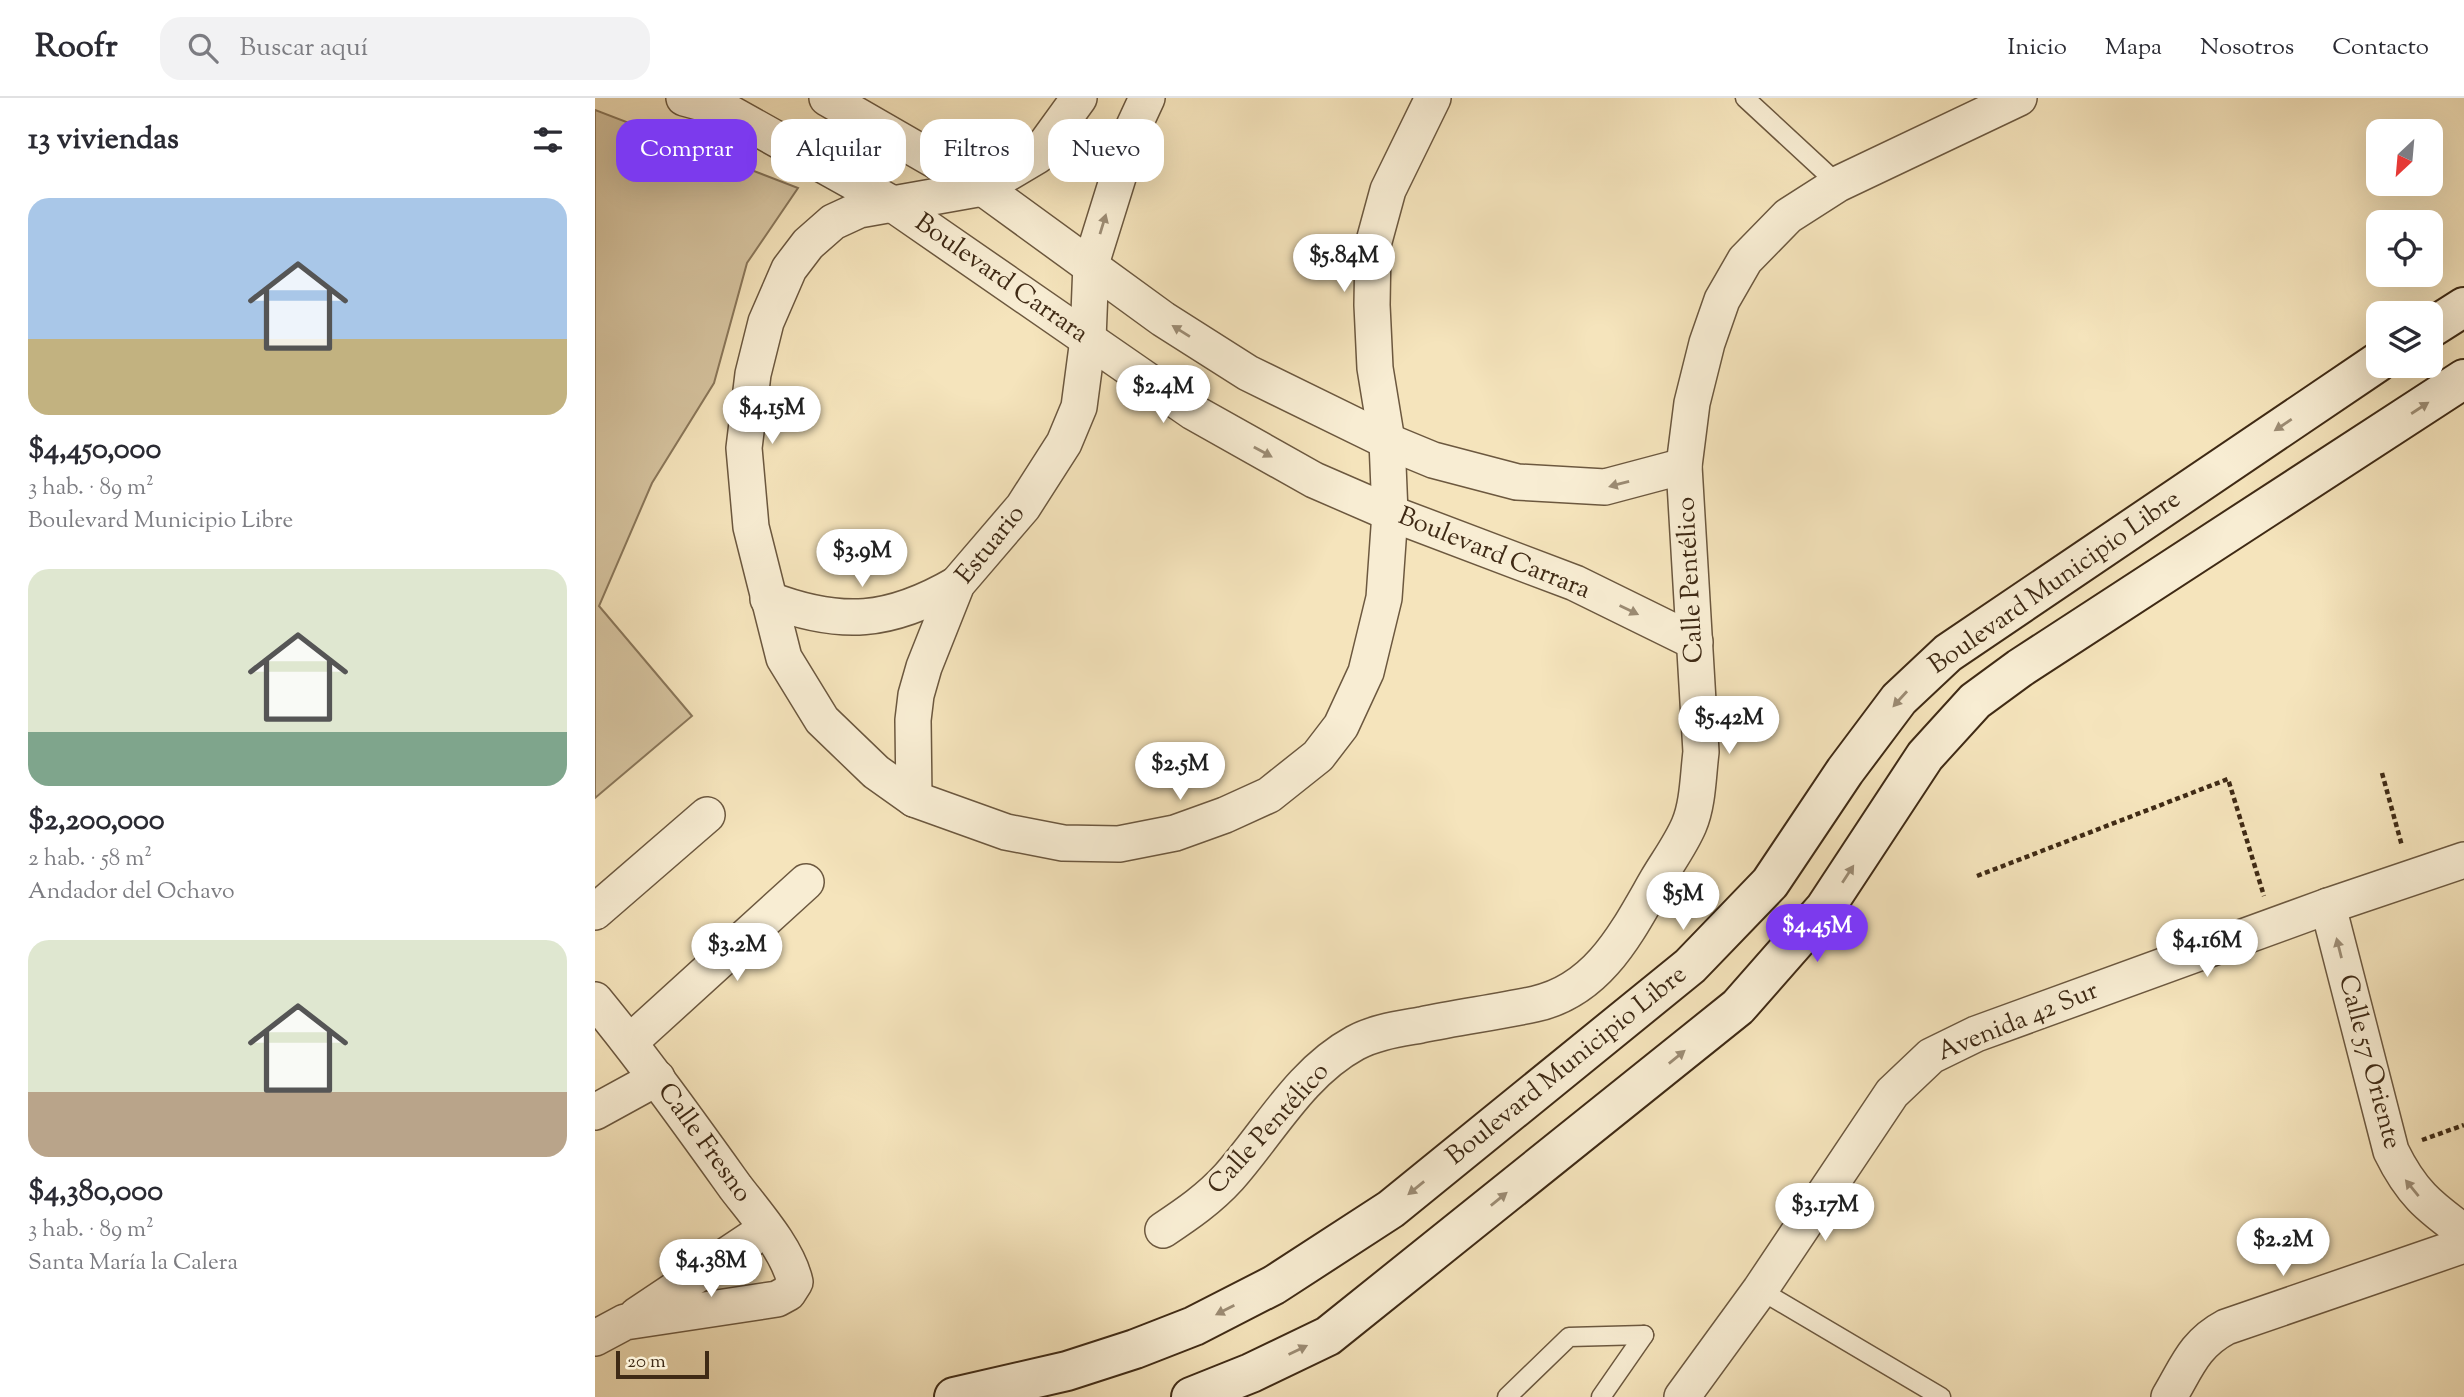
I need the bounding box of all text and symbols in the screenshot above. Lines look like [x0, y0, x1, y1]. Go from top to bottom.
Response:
search box [160, 17, 650, 80]
text: Roofr [35, 24, 118, 72]
icon: search [184, 29, 222, 67]
text: Buscar aquí [240, 30, 368, 67]
text: Inicio [2007, 31, 2067, 65]
text: Mapa [2105, 31, 2162, 65]
text: Nosotros [2200, 31, 2294, 65]
text: Contacto [2332, 31, 2429, 65]
text: 13 viviendas [28, 119, 179, 162]
chip: Comprar [616, 119, 757, 182]
chip: Alquilar [771, 119, 906, 182]
chip: Filtros [920, 119, 1034, 182]
chip: Nuevo [1048, 119, 1164, 182]
north arrow [2366, 119, 2443, 196]
map controls [2366, 119, 2443, 378]
icon: filters [529, 121, 567, 159]
street label: Boulevard Carrara [907, 205, 1095, 353]
button: locate [2366, 210, 2443, 287]
one-way arrow [1099, 213, 1109, 234]
pin: $5.84M [1287, 234, 1401, 294]
text: $5.84M [1309, 240, 1379, 273]
icon: home [235, 243, 361, 369]
button: layers [2366, 301, 2443, 378]
one-way arrow [1172, 324, 1191, 337]
pin: $2.4M [1114, 366, 1212, 425]
text: $2.4M [1132, 371, 1194, 404]
pin: $4.15M [715, 386, 829, 446]
text: $4.15M [739, 392, 805, 425]
one-way arrow [2410, 401, 2429, 414]
one-way arrow [2274, 418, 2292, 432]
text: $4,450,000 [28, 429, 161, 472]
one-way arrow [1254, 446, 1273, 458]
text: 3 hab. · 89 m² [28, 472, 154, 505]
one-way arrow [1608, 479, 1629, 489]
street label: Boulevard Municipio Libre [1922, 482, 2188, 684]
street label: Calle Pentélico [1668, 496, 1714, 664]
street label: Estuario [947, 497, 1035, 593]
street label: Boulevard Carrara [1392, 499, 1596, 609]
text: Boulevard Municipio Libre [28, 505, 293, 538]
pin: $3.9M [813, 530, 911, 589]
text: $3.9M [832, 535, 892, 568]
one-way arrow [1619, 604, 1639, 616]
icon: home [235, 614, 361, 740]
one-way arrow [1892, 690, 1908, 707]
pin: $5.42M [1672, 696, 1786, 756]
text: $5.42M [1694, 702, 1764, 735]
pin: $2.5M [1131, 742, 1229, 802]
text: $2.5M [1151, 748, 1209, 781]
text: $2,200,000 [28, 800, 165, 843]
text: 2 hab. · 58 m² [28, 843, 152, 876]
one-way arrow [1841, 864, 1854, 884]
pin: $5M [1649, 872, 1717, 932]
text: Andador del Ochavo [28, 876, 235, 909]
text: $5M [1662, 878, 1704, 911]
pin: $4.45M [1760, 904, 1874, 964]
text: $4.45M [1782, 910, 1852, 943]
pin: $4.16M [2150, 920, 2264, 979]
pin: $3.2M [688, 924, 786, 983]
text: $4.16M [2172, 925, 2242, 958]
text: $3.2M [707, 929, 767, 962]
one-way arrow [2333, 937, 2344, 959]
street label: Boulevard Municipio Libre [1439, 957, 1695, 1175]
street label: Calle 57 Oriente [2328, 971, 2410, 1153]
street label: Avenida 42 Sur [1932, 973, 2104, 1071]
icon: home [235, 985, 361, 1111]
one-way arrow [1668, 1050, 1685, 1065]
street label: Calle Pentélico [1200, 1055, 1338, 1203]
street label: Calle Fresno [648, 1076, 760, 1210]
text: $4,380,000 [28, 1171, 163, 1214]
one-way arrow [2405, 1179, 2420, 1196]
one-way arrow [1408, 1181, 1426, 1196]
pin: $3.17M [1768, 1184, 1882, 1243]
text: $3.17M [1791, 1189, 1859, 1222]
one-way arrow [1490, 1192, 1507, 1207]
text: 3 hab. · 89 m² [28, 1214, 154, 1247]
pin: $2.2M [2234, 1218, 2332, 1278]
text: $2.2M [2253, 1224, 2313, 1257]
pin: $4.38M [654, 1240, 768, 1299]
text: $4.38M [675, 1245, 747, 1278]
text: Santa María la Calera [28, 1247, 238, 1280]
one-way arrow [1215, 1305, 1235, 1316]
one-way arrow [1288, 1345, 1308, 1356]
scale bar [616, 1348, 709, 1380]
text: 20 m [627, 1349, 666, 1376]

